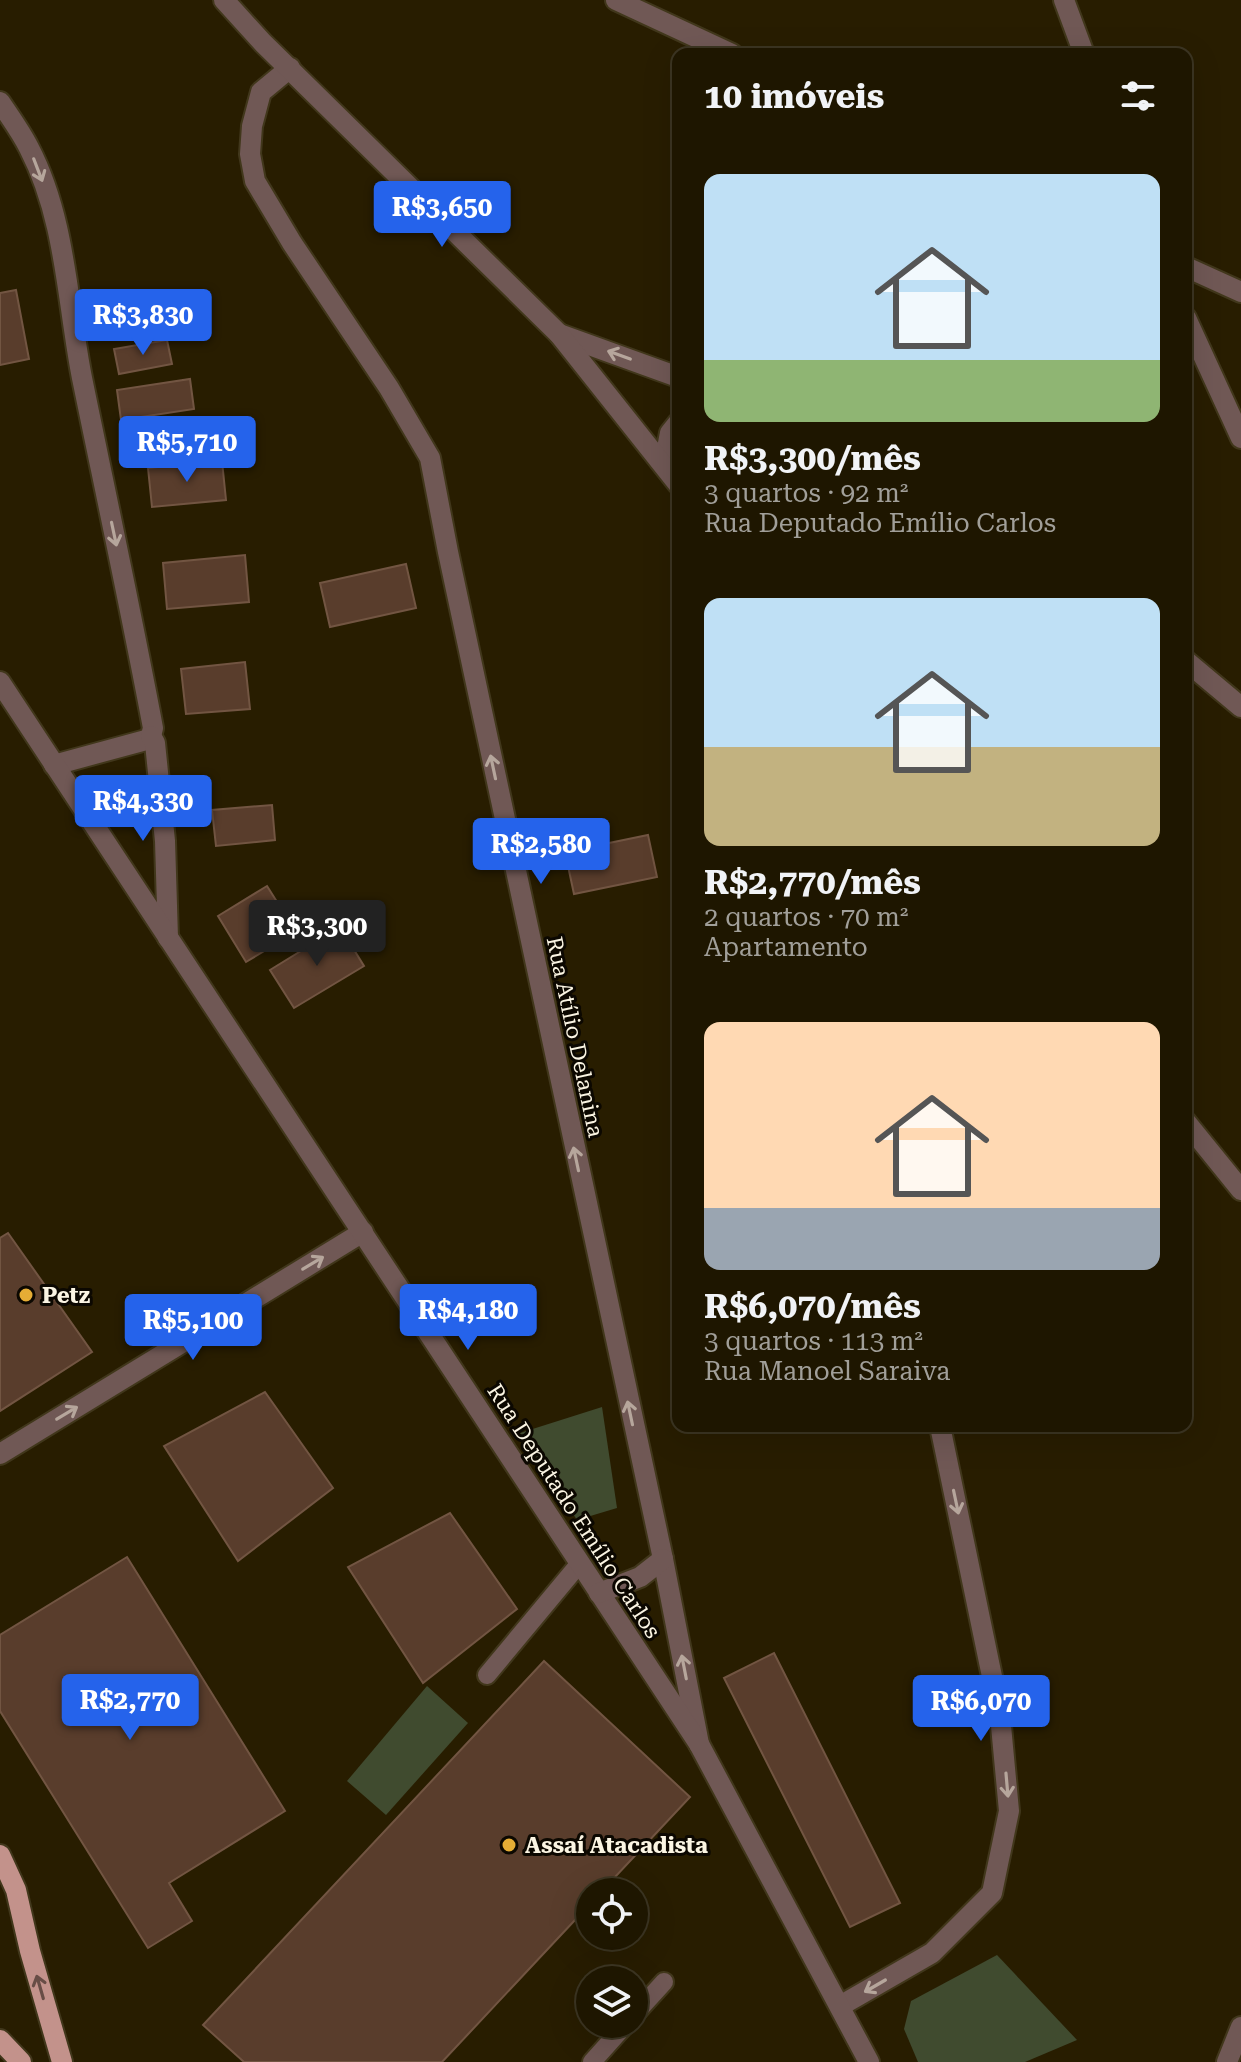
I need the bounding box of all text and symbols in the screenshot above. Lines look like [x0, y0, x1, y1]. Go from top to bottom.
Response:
icon: filters [1116, 74, 1160, 118]
text: 10 imóveis [704, 76, 884, 116]
one-way arrow [32, 157, 46, 182]
pin: R$3,650 [368, 181, 516, 249]
text: R$3,650 [392, 192, 492, 222]
icon: home [860, 226, 1004, 370]
pin: R$3,830 [69, 289, 217, 357]
text: R$3,830 [93, 300, 193, 330]
one-way arrow [606, 347, 631, 362]
pin: R$5,710 [113, 416, 261, 484]
text: R$5,710 [137, 427, 237, 457]
text: R$3,300/mês [704, 438, 921, 478]
text: 3 quartos · 92 m² [704, 478, 908, 508]
text: Rua Deputado Emílio Carlos [704, 508, 1056, 538]
one-way arrow [108, 520, 123, 546]
icon: home [860, 650, 1004, 794]
one-way arrow [485, 755, 500, 781]
pin: R$4,330 [69, 775, 217, 843]
text: R$4,330 [93, 786, 193, 816]
pin: R$2,580 [467, 818, 615, 886]
text: R$2,580 [491, 829, 591, 859]
text: R$2,770/mês [704, 862, 921, 902]
pin: R$3,300 [243, 900, 391, 968]
text: 2 quartos · 70 m² [704, 902, 908, 932]
text: R$3,300 [267, 911, 367, 941]
text: Apartamento [704, 932, 868, 962]
street label: Rua Atílio Delanina [542, 934, 608, 1140]
icon: home [860, 1074, 1004, 1218]
one-way arrow [568, 1146, 583, 1172]
one-way arrow [301, 1255, 324, 1271]
place label: Petz [42, 1283, 90, 1308]
pin: R$4,180 [394, 1284, 542, 1352]
marker: Petz [17, 1286, 35, 1304]
text: R$6,070/mês [704, 1286, 921, 1326]
pin: R$5,100 [119, 1294, 267, 1362]
text: R$4,180 [418, 1295, 518, 1325]
text: R$5,100 [143, 1305, 243, 1335]
text: 3 quartos · 113 m² [704, 1326, 923, 1356]
text: Rua Manoel Saraiva [704, 1356, 950, 1386]
street label: Rua Deputado Emílio Carlos [482, 1379, 666, 1643]
one-way arrow [622, 1401, 637, 1426]
one-way arrow [55, 1405, 78, 1421]
one-way arrow [949, 1489, 964, 1515]
one-way arrow [676, 1655, 691, 1681]
pin: R$2,770 [56, 1674, 204, 1742]
pin: R$6,070 [907, 1675, 1055, 1743]
text: R$2,770 [80, 1685, 180, 1715]
text: R$6,070 [931, 1686, 1031, 1716]
one-way arrow [999, 1772, 1014, 1798]
place label: Assaí Atacadista [525, 1833, 708, 1858]
marker: Assaí Atacadista [500, 1836, 518, 1854]
map controls [576, 1878, 648, 2038]
button: locate [576, 1878, 648, 1950]
button: layers [576, 1966, 648, 2038]
one-way arrow [32, 1975, 47, 2001]
one-way arrow [864, 1978, 887, 1994]

